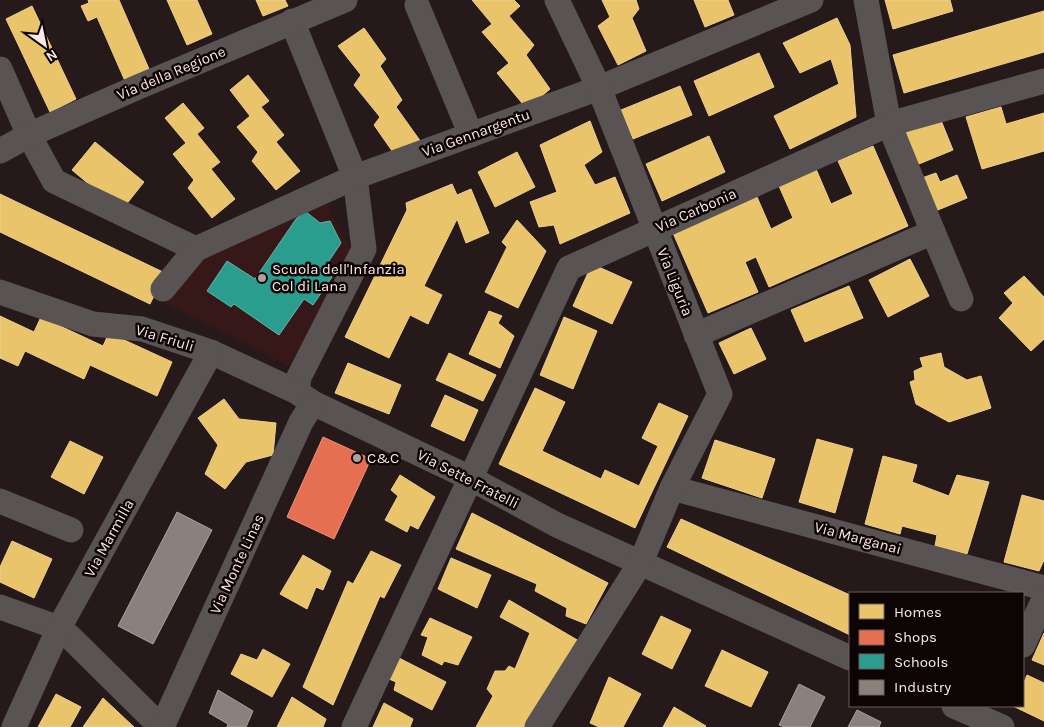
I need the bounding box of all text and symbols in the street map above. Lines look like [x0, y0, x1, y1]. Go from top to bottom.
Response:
north arrow [20, 20, 70, 70]
street label: Via della Regione [114, 42, 228, 104]
text: N [43, 46, 61, 65]
street label: Via Gennargentu [420, 105, 532, 161]
street label: Via Carbonia [653, 184, 739, 236]
street label: Via Liguria [653, 245, 697, 319]
place label: Scuola dell'Infanzia Col di Lana [272, 260, 405, 295]
marker: Scuola dell'Infanzia Col di Lana [256, 272, 268, 284]
street label: Via Friuli [134, 321, 196, 355]
street label: Via Sette Fratelli [414, 446, 522, 512]
place label: C&C [367, 449, 399, 467]
marker: C&C [351, 452, 363, 464]
street label: Via Marmilla [80, 496, 138, 580]
street label: Via Monte Linas [206, 511, 268, 617]
street label: Via Marganai [812, 518, 904, 558]
legend [849, 592, 1024, 707]
text: Homes [894, 603, 942, 621]
text: Shops [894, 628, 937, 646]
text: Schools [894, 653, 948, 671]
text: Industry [894, 678, 951, 696]

